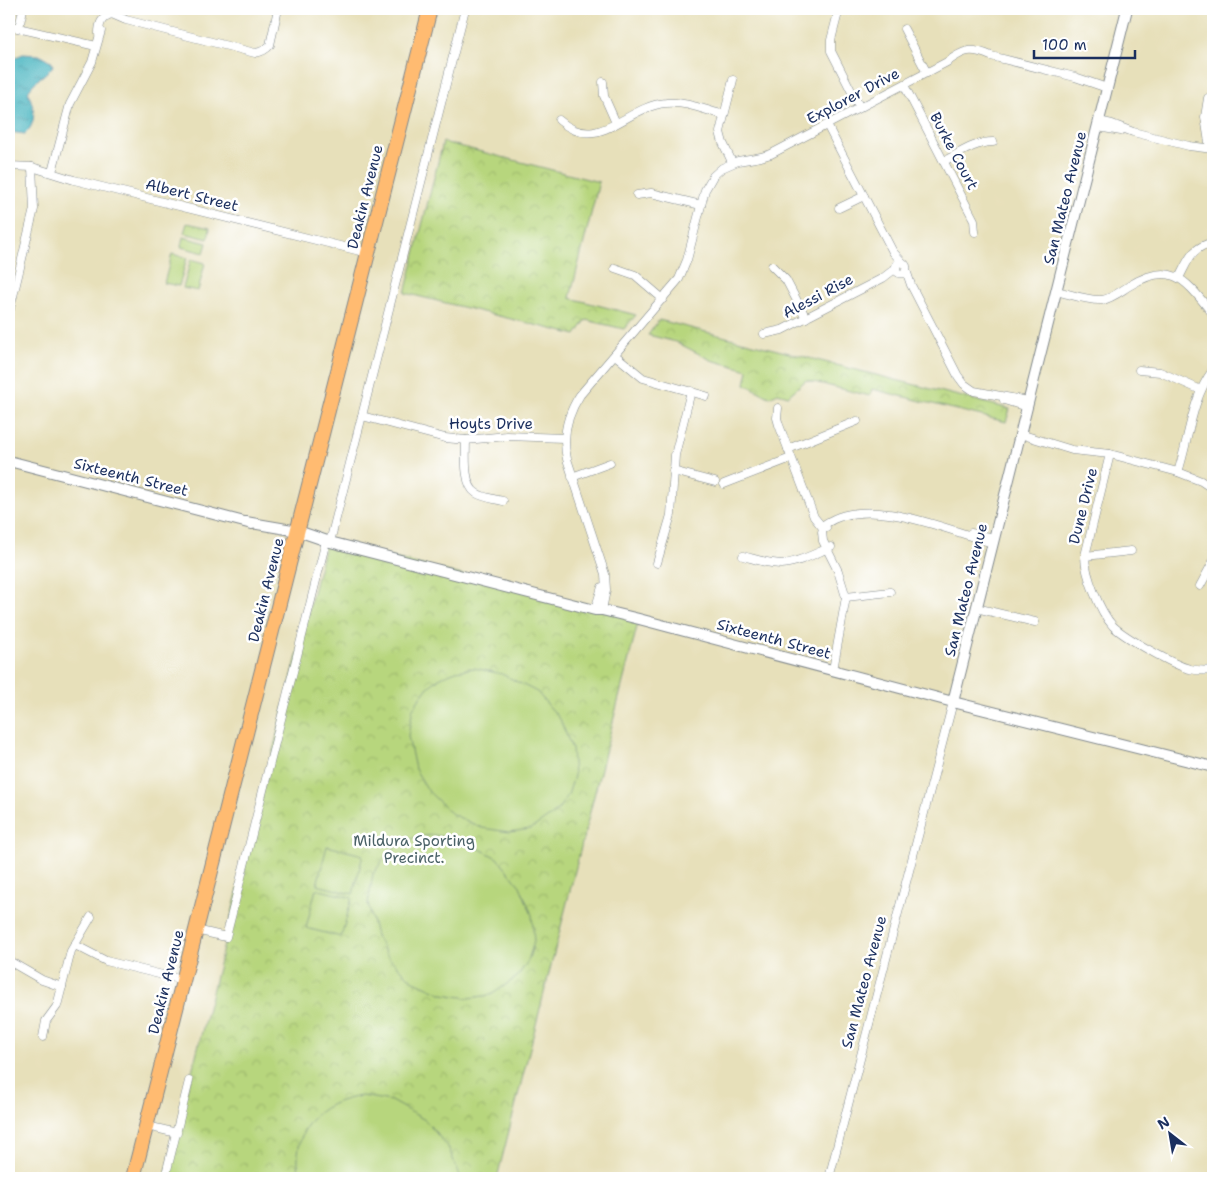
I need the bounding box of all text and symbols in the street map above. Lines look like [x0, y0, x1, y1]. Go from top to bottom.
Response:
scale bar [1034, 28, 1136, 60]
text: 100 m [1042, 35, 1087, 55]
street label: Explorer Drive [803, 63, 903, 129]
street label: Burke Court [925, 109, 983, 193]
street label: San Mateo Avenue [1039, 129, 1091, 267]
street label: Deakin Avenue [342, 143, 388, 251]
street label: Albert Street [144, 174, 240, 216]
street label: Alessi Rise [779, 269, 857, 323]
street label: Hoyts Drive [449, 414, 533, 434]
street label: Sixteenth Street [72, 453, 190, 501]
street label: Dune Drive [1064, 466, 1102, 546]
street label: San Mateo Avenue [940, 521, 992, 659]
street label: Deakin Avenue [243, 536, 289, 644]
street label: Sixteenth Street [715, 614, 833, 664]
park label: Mildura Sporting Precinct. [353, 831, 475, 868]
street label: San Mateo Avenue [837, 913, 891, 1051]
street label: Deakin Avenue [143, 928, 189, 1036]
north arrow [1144, 1110, 1194, 1160]
text: N [1154, 1112, 1173, 1133]

